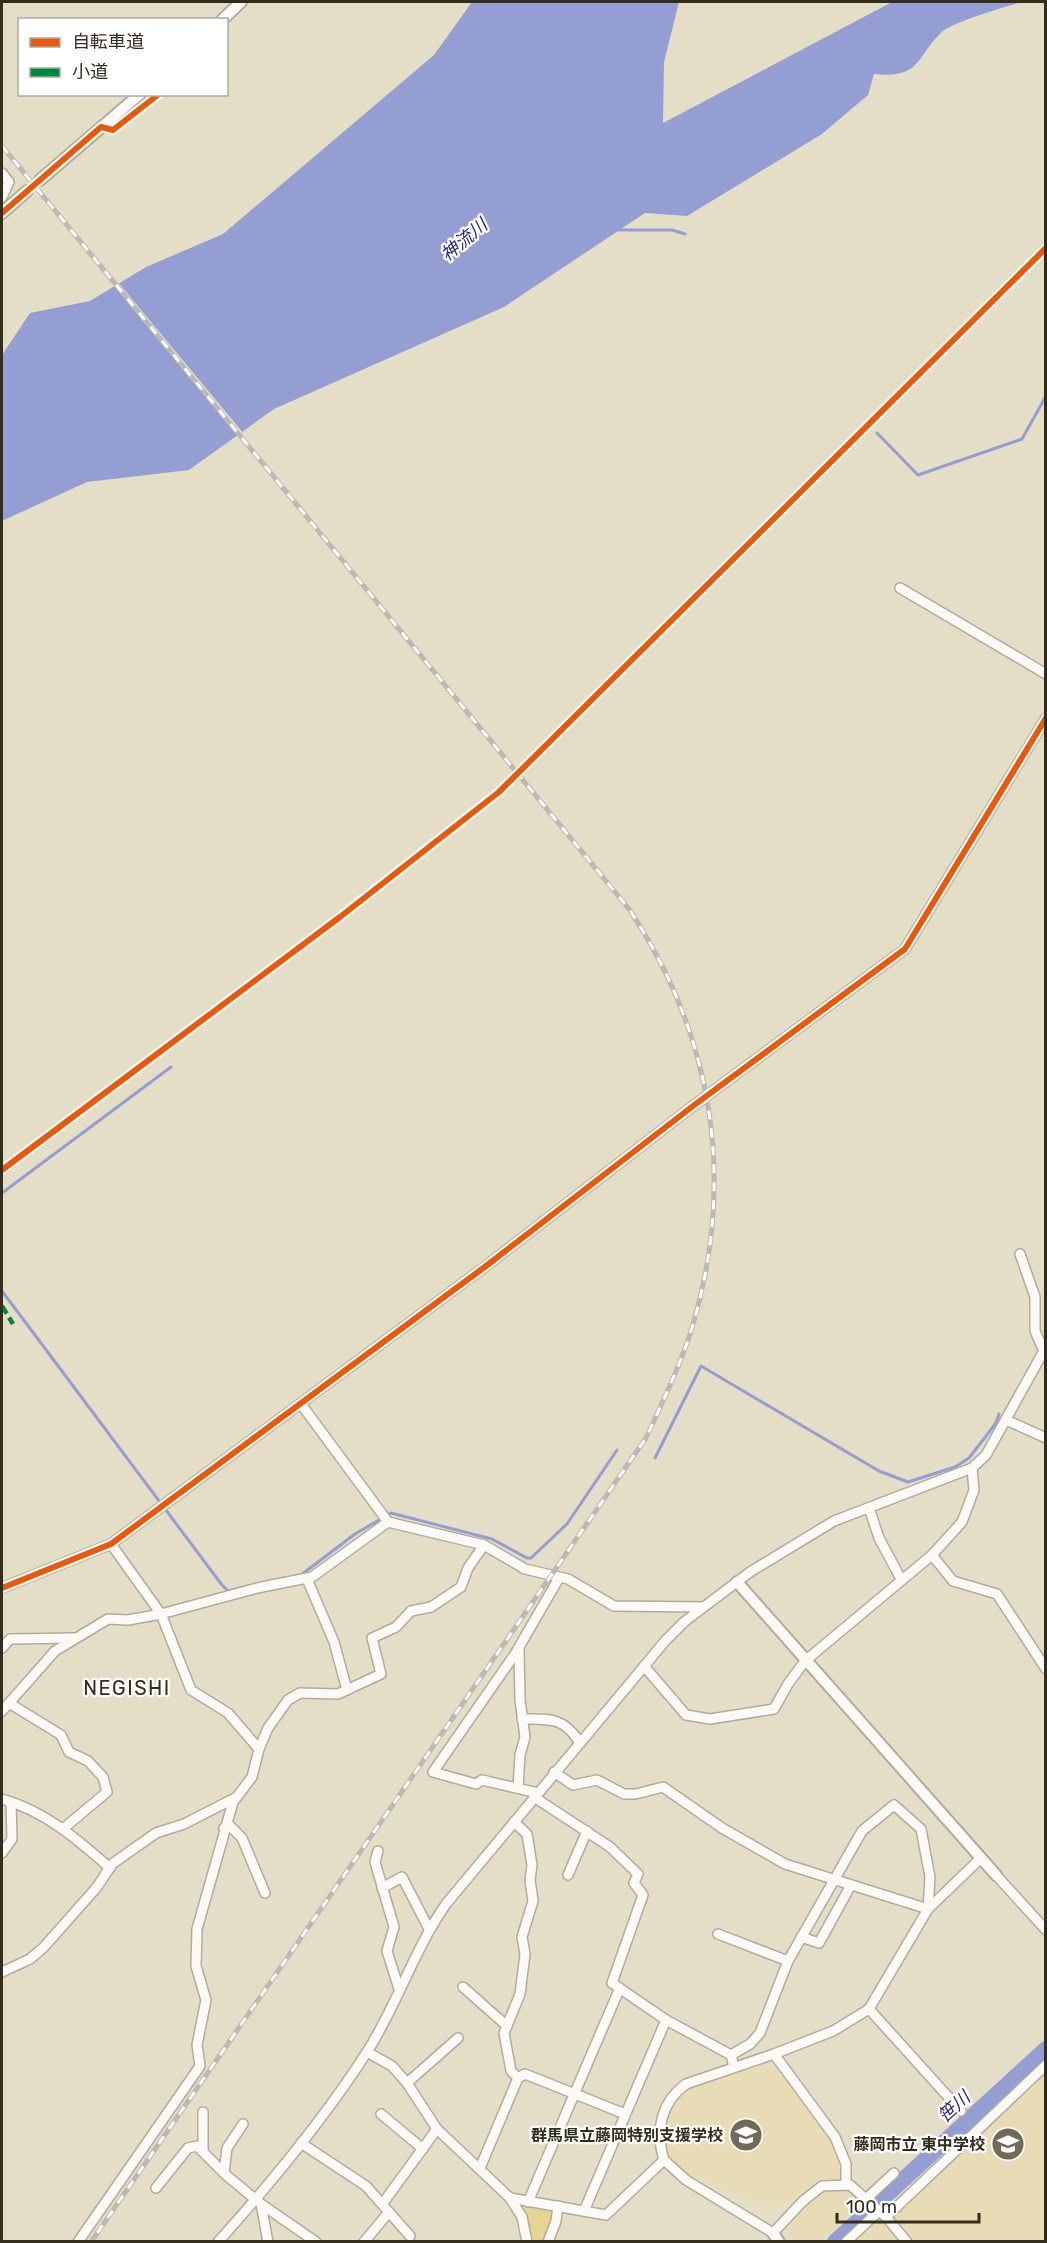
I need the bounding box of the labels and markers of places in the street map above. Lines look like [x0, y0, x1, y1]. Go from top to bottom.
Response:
school or university icon: 群馬県立藤岡特別支援学校 [728, 2117, 764, 2153]
place label: 群馬県立藤岡特別支援学校 [531, 2126, 723, 2145]
school or university icon: 藤岡市立 東中学校 [990, 2126, 1026, 2162]
place label: 藤岡市立 東中学校 [854, 2135, 985, 2154]

